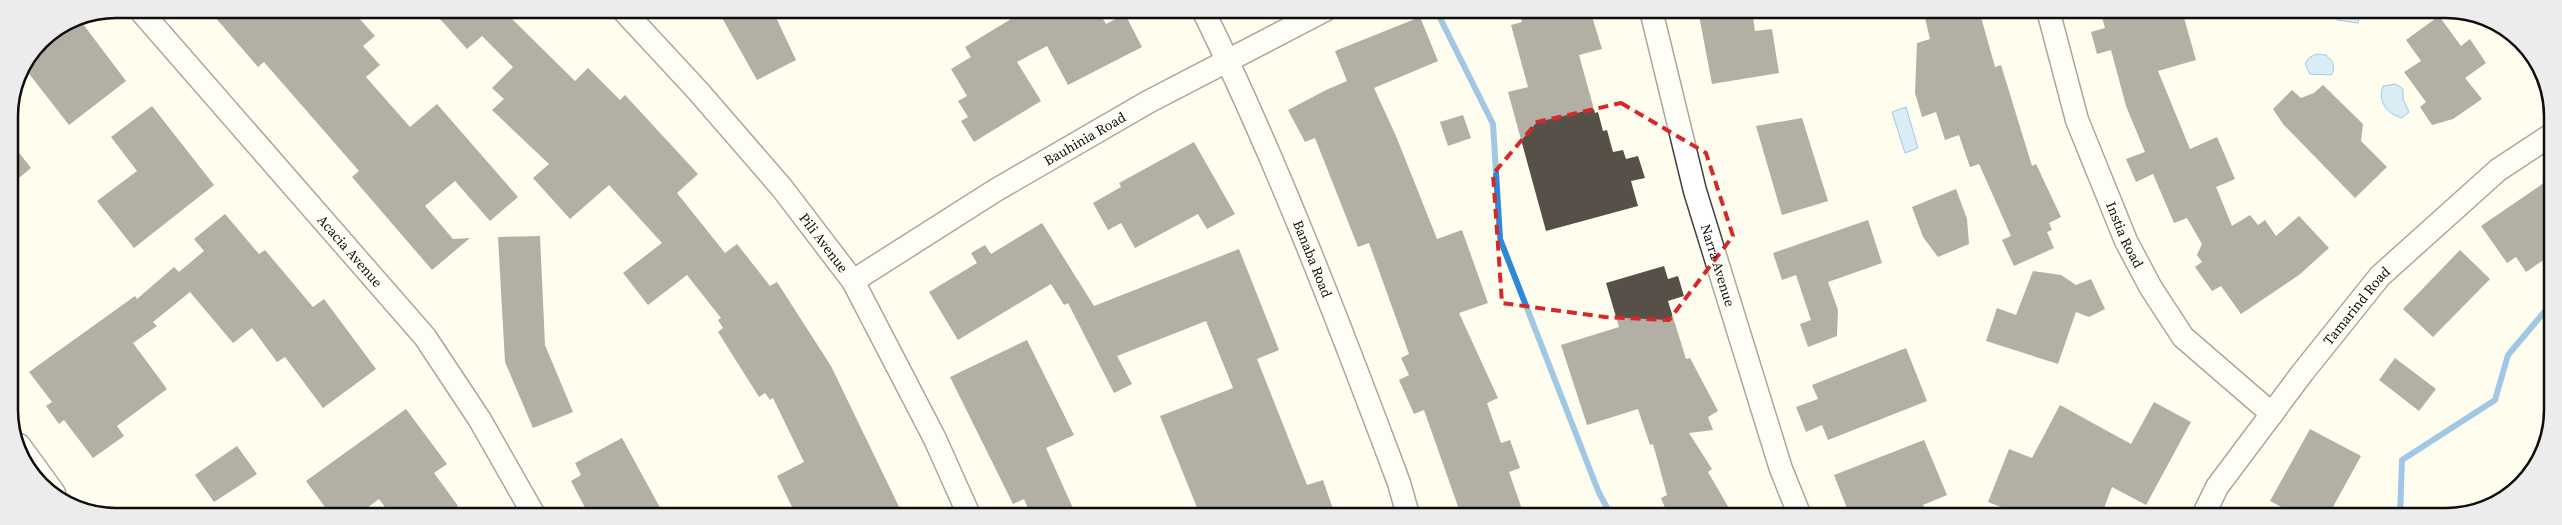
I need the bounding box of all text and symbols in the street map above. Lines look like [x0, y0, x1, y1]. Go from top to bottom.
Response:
street label: Bauhinia Road [1040, 107, 1129, 170]
street label: Instia Road [2101, 199, 2148, 271]
street label: Pili Avenue [795, 209, 853, 277]
street label: Acacia Avenue [313, 210, 387, 292]
street label: Banaba Road [1288, 217, 1337, 301]
street label: Narra Avenue [1696, 222, 1740, 309]
street label: Tamarind Road [2318, 262, 2394, 349]

